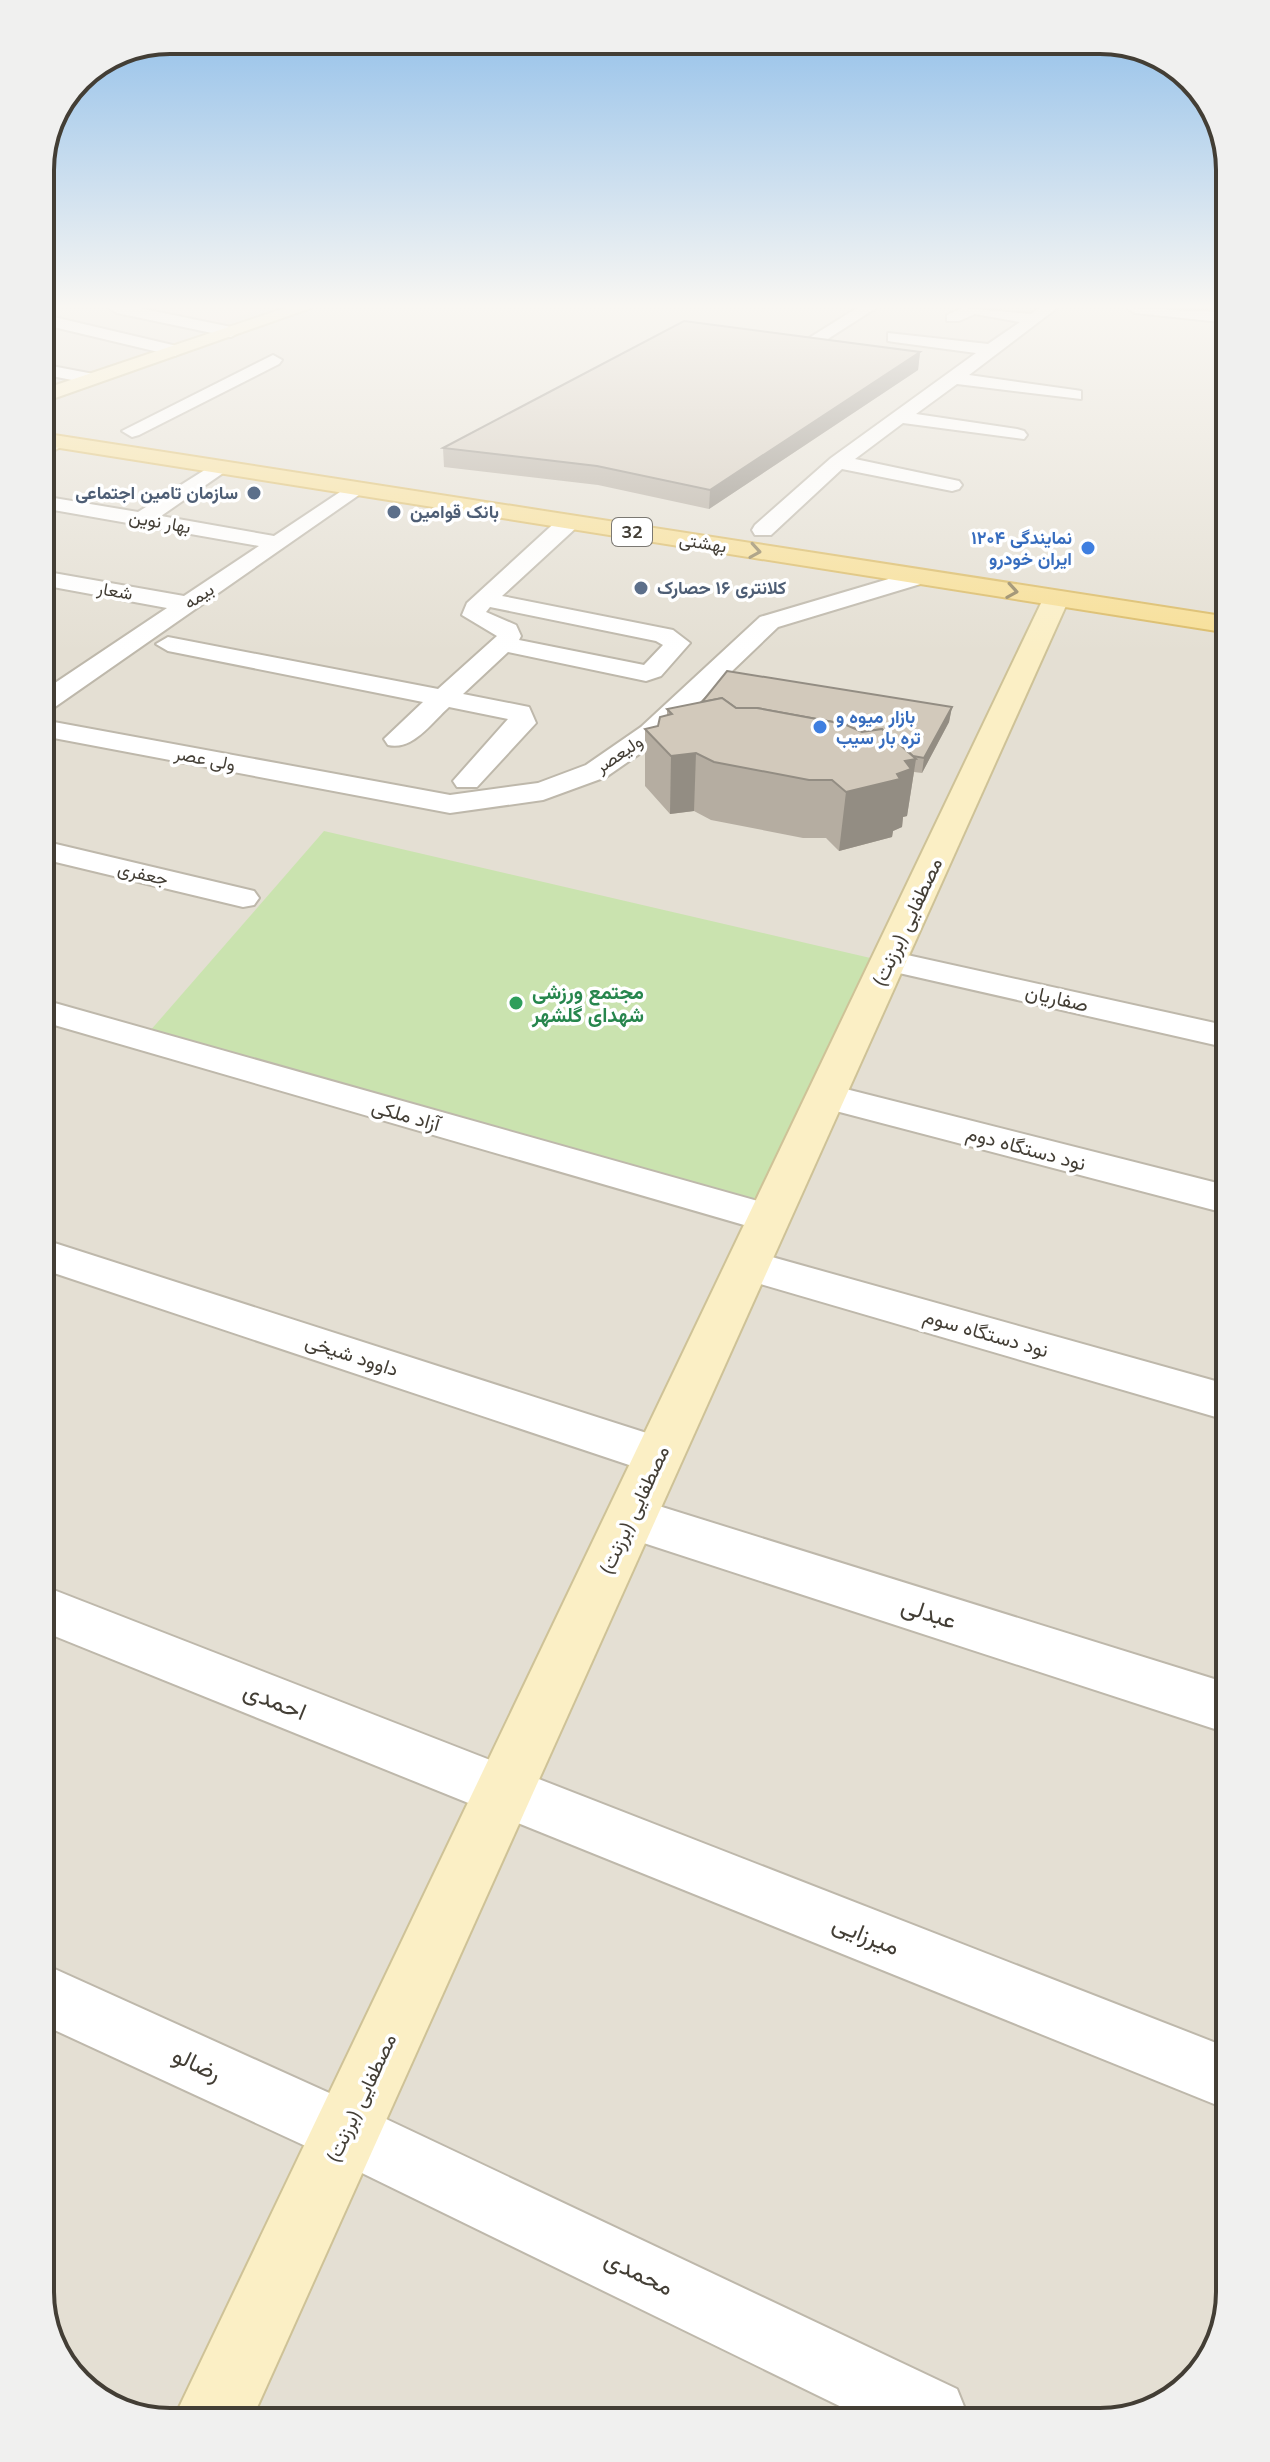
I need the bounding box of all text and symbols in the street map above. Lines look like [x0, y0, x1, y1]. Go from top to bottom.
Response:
place label: سازمان تامین اجتماعی [75, 481, 238, 504]
marker: سازمان تامین اجتماعی [245, 484, 263, 502]
place label: بانک قوامین [410, 500, 499, 523]
marker: بانک قوامین [385, 503, 403, 521]
street label: بهار نوین [127, 505, 193, 538]
road number: 32 [612, 518, 652, 546]
place label: ۱۲۰۴ نمایندگی ایران خودرو [971, 526, 1072, 570]
street label: بهشتی [678, 527, 728, 558]
marker: ۱۲۰۴ نمایندگی ایران خودرو [1079, 539, 1097, 557]
one-way arrow [748, 542, 761, 559]
street label: شعار [95, 576, 135, 605]
place label: کلانتری ۱۶ حصارک [657, 576, 786, 599]
street label: بیمه [179, 577, 218, 614]
marker: کلانتری ۱۶ حصارک [632, 579, 650, 597]
one-way arrow [1005, 582, 1018, 599]
place label: بازار میوه و تره بار سیب [836, 705, 921, 749]
marker: بازار میوه و تره بار سیب [811, 718, 829, 736]
street label: ولیعصر [590, 729, 647, 778]
street label: ولی عصر [172, 741, 237, 776]
street label: مصطفایی (برزنت) [866, 853, 948, 991]
street label: جعفری [116, 857, 171, 890]
street label: صفاریان [1023, 978, 1091, 1018]
place label: مجتمع ورزشی شهدای گلشهر [531, 979, 644, 1028]
marker: مجتمع ورزشی شهدای گلشهر [507, 994, 525, 1012]
street label: آزاد ملکی [369, 1093, 444, 1137]
street label: نود دستگاه دوم [963, 1120, 1089, 1176]
street label: نود دستگاه سوم [920, 1303, 1052, 1363]
street label: داوود شیخی [302, 1328, 402, 1382]
street label: مصطفایی (برزنت) [593, 1441, 675, 1579]
street label: عبدلی [898, 1589, 961, 1635]
street label: احمدی [240, 1674, 311, 1726]
street label: میرزایی [828, 1907, 904, 1962]
street label: مصطفایی (برزنت) [320, 2029, 402, 2167]
street label: رضالو [168, 2039, 227, 2088]
street label: محمدی [600, 2243, 679, 2301]

